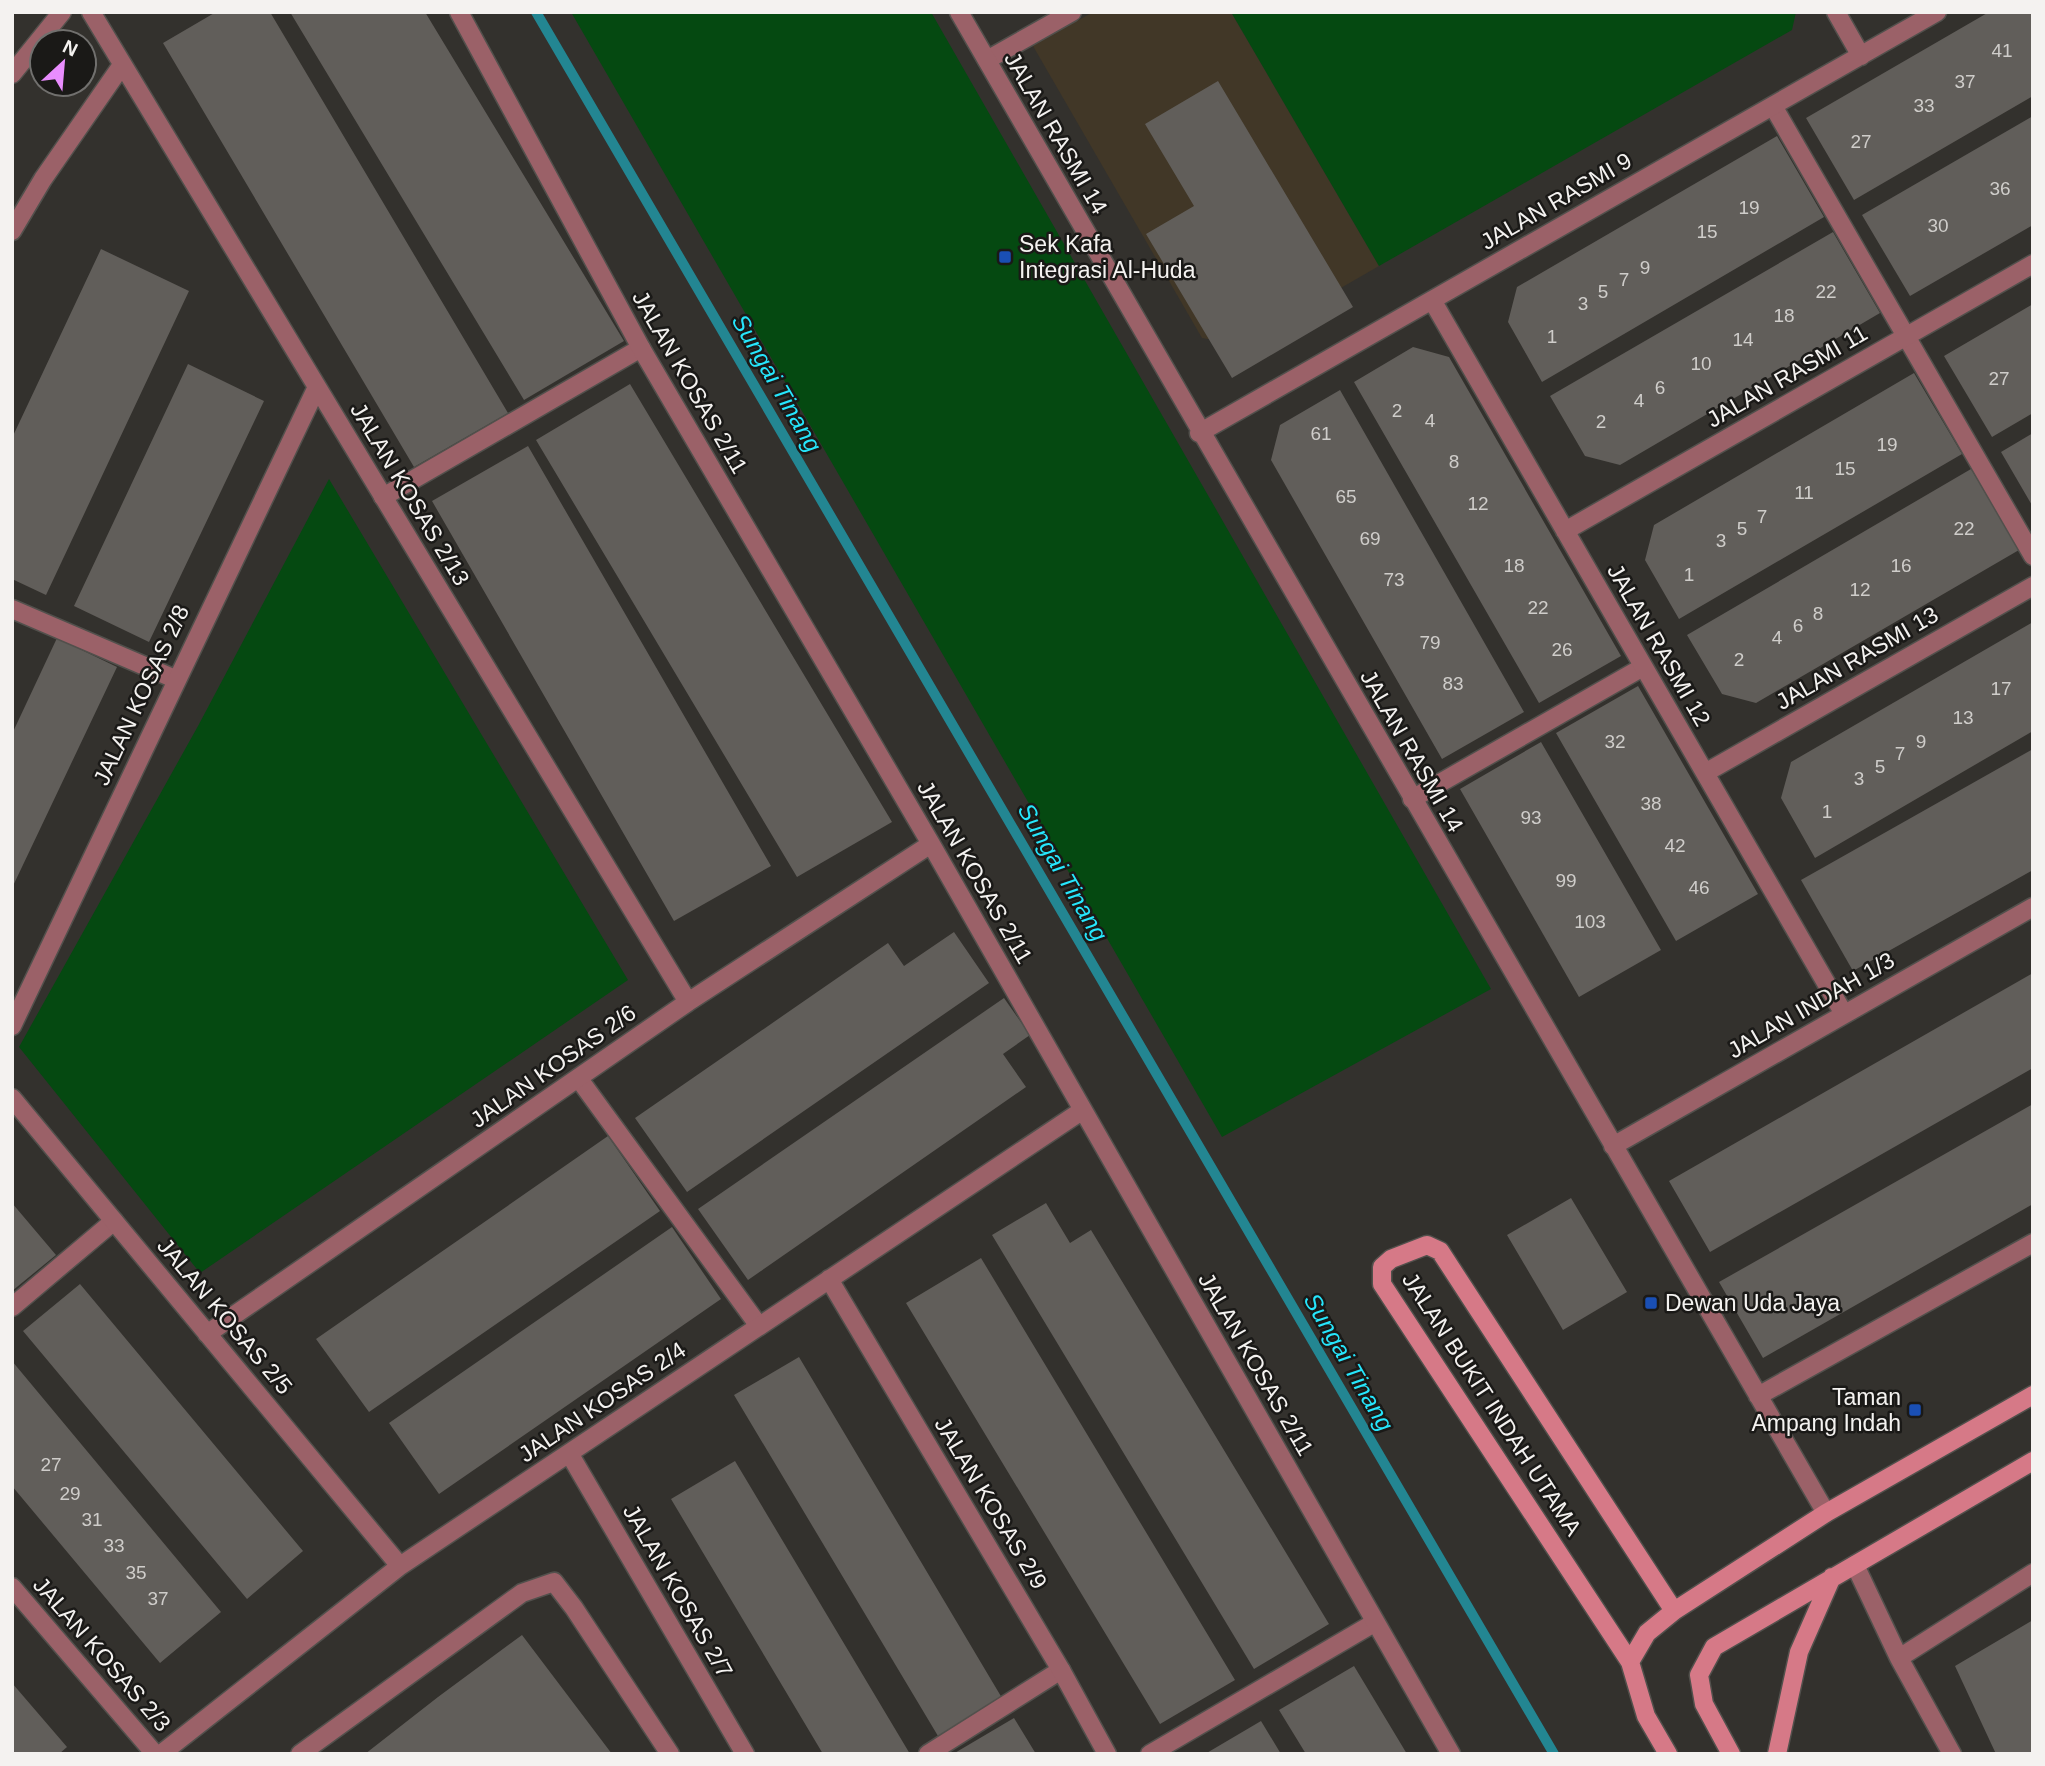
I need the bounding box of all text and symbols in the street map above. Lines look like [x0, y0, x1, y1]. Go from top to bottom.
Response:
north arrow [28, 28, 98, 98]
text: N [59, 36, 81, 61]
house number: 41 [1991, 40, 2013, 61]
street label: JALAN RASMI 14 [999, 47, 1113, 219]
house number: 37 [1954, 71, 1976, 92]
house number: 33 [1913, 95, 1935, 116]
house number: 27 [1850, 131, 1872, 152]
street label: JALAN RASMI 9 [1476, 147, 1636, 255]
house number: 36 [1989, 178, 2011, 199]
house number: 19 [1738, 197, 1760, 218]
house number: 30 [1927, 215, 1949, 236]
house number: 15 [1696, 221, 1718, 242]
place label: Sek Kafa Integrasi Al-Huda [1019, 231, 1196, 283]
marker: Sek Kafa Integrasi Al-Huda [997, 249, 1013, 265]
house number: 9 [1640, 257, 1650, 278]
house number: 7 [1619, 269, 1629, 290]
house number: 5 [1598, 281, 1608, 302]
house number: 22 [1815, 281, 1837, 302]
street label: JALAN KOSAS 2/11 [627, 286, 753, 478]
house number: 3 [1578, 293, 1588, 314]
house number: 18 [1773, 305, 1795, 326]
water label: Sungai Tinang [727, 309, 828, 457]
street label: JALAN RASMI 11 [1702, 319, 1872, 433]
house number: 1 [1547, 326, 1557, 347]
house number: 14 [1732, 329, 1754, 350]
house number: 10 [1690, 353, 1712, 374]
house number: 27 [1988, 368, 2010, 389]
house number: 6 [1655, 377, 1665, 398]
house number: 4 [1634, 390, 1645, 411]
street label: JALAN KOSAS 2/13 [345, 398, 475, 590]
house number: 2 [1392, 400, 1402, 421]
house number: 4 [1425, 410, 1436, 431]
house number: 2 [1596, 411, 1606, 432]
house number: 61 [1310, 423, 1332, 444]
house number: 19 [1876, 434, 1898, 455]
house number: 8 [1449, 451, 1459, 472]
house number: 15 [1834, 458, 1856, 479]
house number: 11 [1794, 482, 1814, 503]
house number: 65 [1335, 486, 1357, 507]
house number: 12 [1467, 493, 1489, 514]
house number: 7 [1757, 506, 1767, 527]
house number: 5 [1737, 518, 1747, 539]
house number: 22 [1953, 518, 1975, 539]
house number: 69 [1359, 528, 1381, 549]
house number: 3 [1716, 530, 1726, 551]
house number: 18 [1503, 555, 1525, 576]
house number: 16 [1890, 555, 1912, 576]
street label: JALAN RASMI 12 [1602, 559, 1716, 731]
house number: 1 [1684, 564, 1694, 585]
house number: 73 [1383, 569, 1405, 590]
house number: 12 [1849, 579, 1871, 600]
house number: 22 [1527, 597, 1549, 618]
street label: JALAN KOSAS 2/8 [88, 601, 194, 789]
street label: JALAN RASMI 13 [1771, 601, 1943, 715]
house number: 8 [1813, 603, 1823, 624]
house number: 6 [1793, 615, 1803, 636]
house number: 4 [1772, 627, 1783, 648]
house number: 79 [1419, 632, 1441, 653]
house number: 26 [1551, 639, 1573, 660]
house number: 2 [1734, 649, 1744, 670]
street label: JALAN RASMI 14 [1355, 665, 1469, 837]
house number: 83 [1442, 673, 1464, 694]
house number: 17 [1990, 678, 2012, 699]
house number: 13 [1952, 707, 1974, 728]
house number: 32 [1604, 731, 1626, 752]
house number: 9 [1916, 731, 1926, 752]
house number: 7 [1895, 743, 1905, 764]
house number: 5 [1875, 756, 1885, 777]
house number: 3 [1854, 768, 1864, 789]
street label: JALAN KOSAS 2/11 [912, 776, 1038, 968]
house number: 38 [1640, 793, 1662, 814]
water label: Sungai Tinang [1013, 798, 1114, 946]
house number: 1 [1822, 801, 1832, 822]
house number: 93 [1520, 807, 1542, 828]
house number: 42 [1664, 835, 1686, 856]
house number: 99 [1555, 870, 1577, 891]
house number: 46 [1688, 877, 1710, 898]
house number: 103 [1574, 911, 1606, 932]
street label: JALAN INDAH 1/3 [1723, 947, 1899, 1063]
street label: JALAN KOSAS 2/6 [465, 999, 641, 1133]
street label: JALAN KOSAS 2/5 [152, 1233, 298, 1399]
street label: JALAN KOSAS 2/11 [1193, 1268, 1319, 1460]
street label: JALAN BUKIT INDAH UTAMA [1397, 1268, 1587, 1541]
water label: Sungai Tinang [1299, 1288, 1400, 1436]
place label: Dewan Uda Jaya [1665, 1290, 1840, 1316]
marker: Dewan Uda Jaya [1643, 1295, 1659, 1311]
street label: JALAN KOSAS 2/4 [514, 1336, 691, 1467]
place label: Taman Ampang Indah [1751, 1384, 1901, 1436]
marker: Taman Ampang Indah [1907, 1402, 1923, 1418]
street label: JALAN KOSAS 2/9 [929, 1412, 1053, 1594]
house number: 27 [40, 1454, 62, 1475]
house number: 29 [59, 1483, 81, 1504]
street label: JALAN KOSAS 2/7 [618, 1500, 738, 1682]
house number: 31 [81, 1509, 103, 1530]
house number: 33 [103, 1535, 125, 1556]
house number: 35 [125, 1562, 147, 1583]
street label: JALAN KOSAS 2/3 [28, 1572, 176, 1736]
house number: 37 [147, 1588, 169, 1609]

